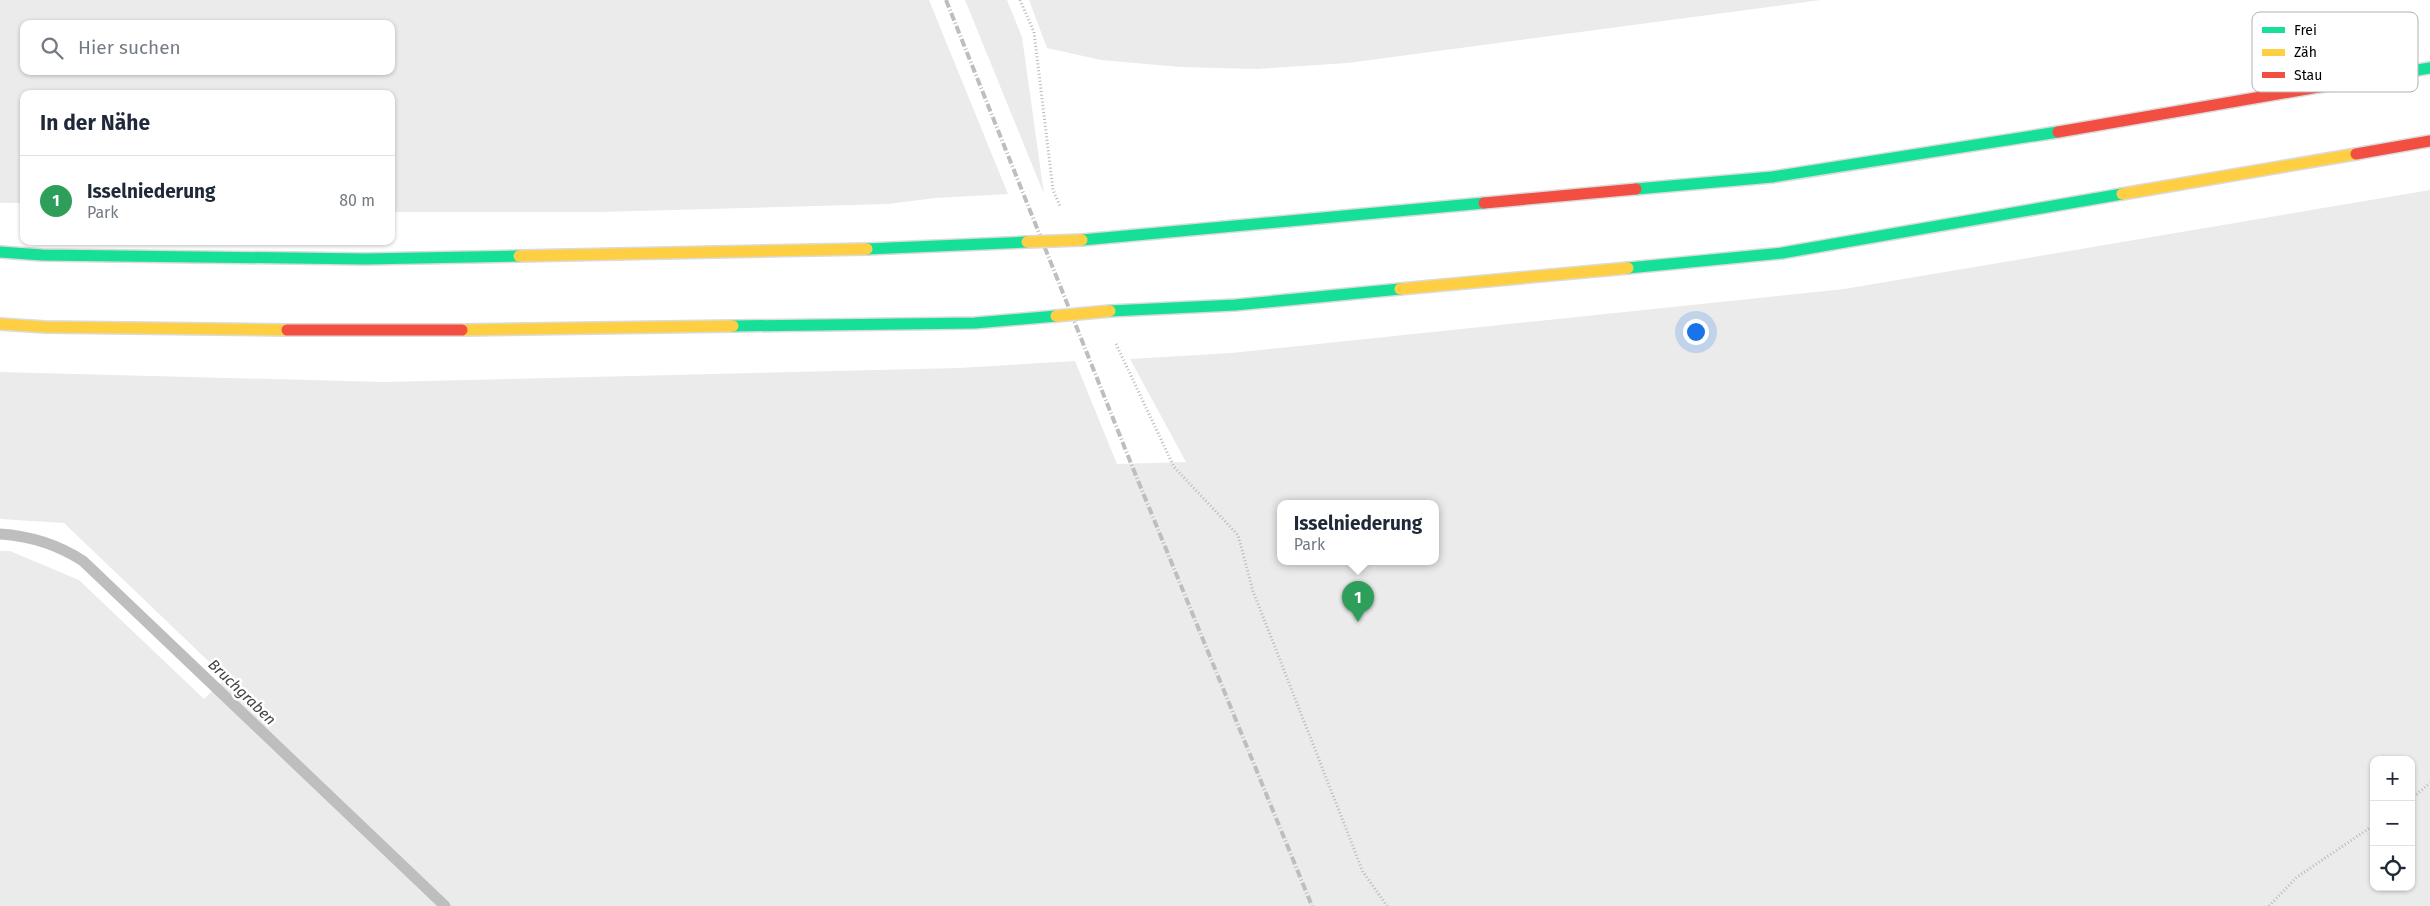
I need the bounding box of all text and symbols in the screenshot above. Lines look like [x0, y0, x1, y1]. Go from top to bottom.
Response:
legend [2252, 12, 2418, 92]
search box [20, 20, 395, 75]
text: Frei [2294, 22, 2317, 39]
icon: search [38, 34, 66, 62]
text: Hier suchen [78, 36, 181, 59]
text: Zäh [2294, 44, 2317, 61]
text: Stau [2294, 67, 2322, 84]
text: In der Nähe [40, 110, 150, 136]
text: Isselniederung [87, 180, 216, 203]
text: 1 [52, 191, 60, 210]
text: 80 m [339, 191, 375, 210]
text: Park [87, 203, 119, 222]
your location [1683, 319, 1709, 345]
popup [1277, 500, 1439, 565]
text: Isselniederung [1294, 512, 1422, 535]
text: Park [1294, 535, 1325, 554]
pin: 1 [1342, 581, 1374, 622]
water label: Bruchgraben [205, 655, 279, 729]
map controls [2370, 756, 2415, 891]
button: + [2370, 756, 2415, 801]
button: − [2370, 801, 2415, 846]
button: locate [2370, 846, 2415, 891]

